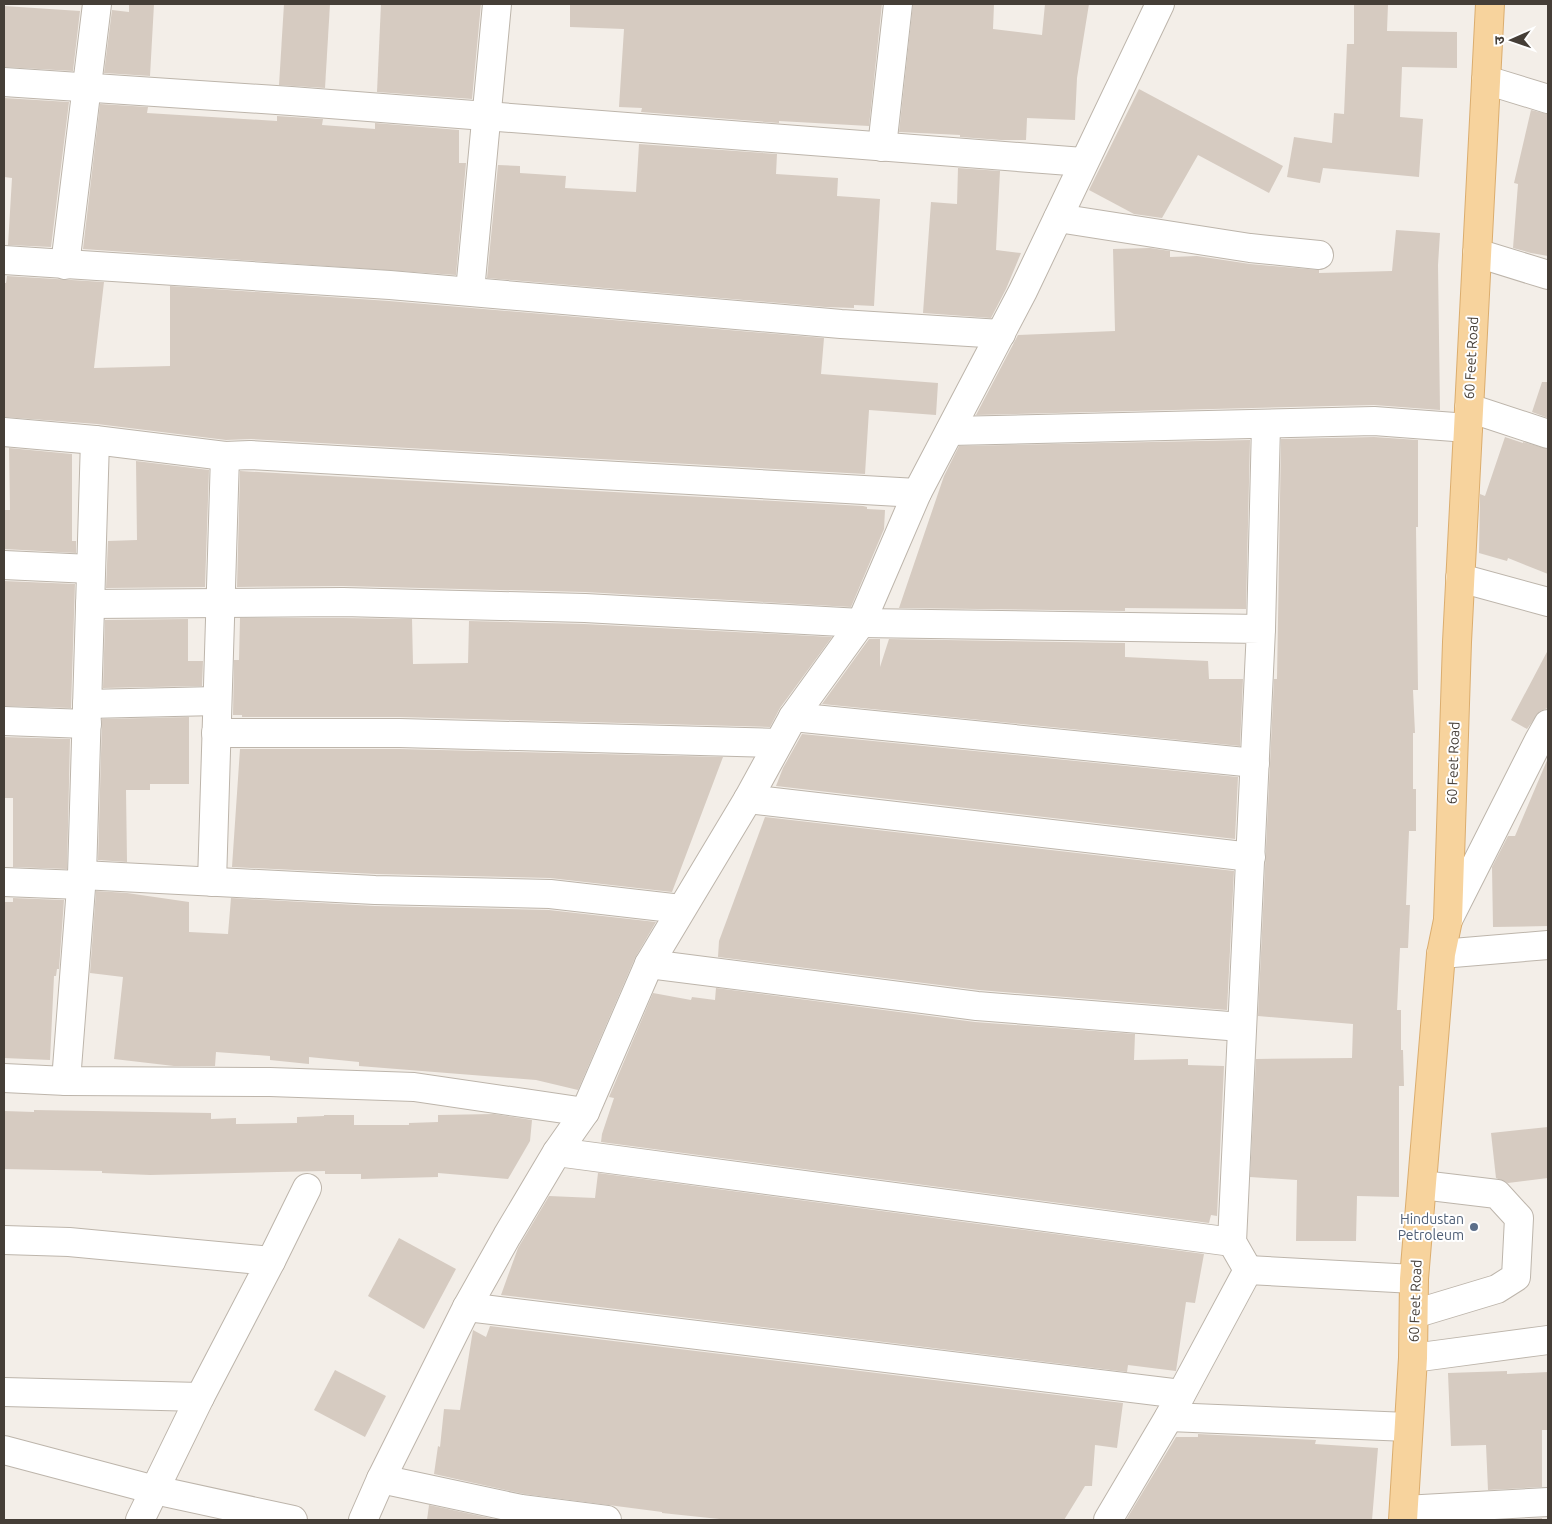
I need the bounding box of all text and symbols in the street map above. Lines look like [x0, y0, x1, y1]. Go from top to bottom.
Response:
north arrow [1487, 15, 1537, 65]
text: उ [1491, 35, 1507, 45]
street label: 60 Feet Road [1461, 316, 1481, 400]
street label: 60 Feet Road [1444, 721, 1462, 805]
place label: Hindustan Petroleum [1398, 1211, 1464, 1243]
marker: Hindustan Petroleum [1468, 1221, 1480, 1233]
street label: 60 Feet Road [1406, 1259, 1424, 1343]

